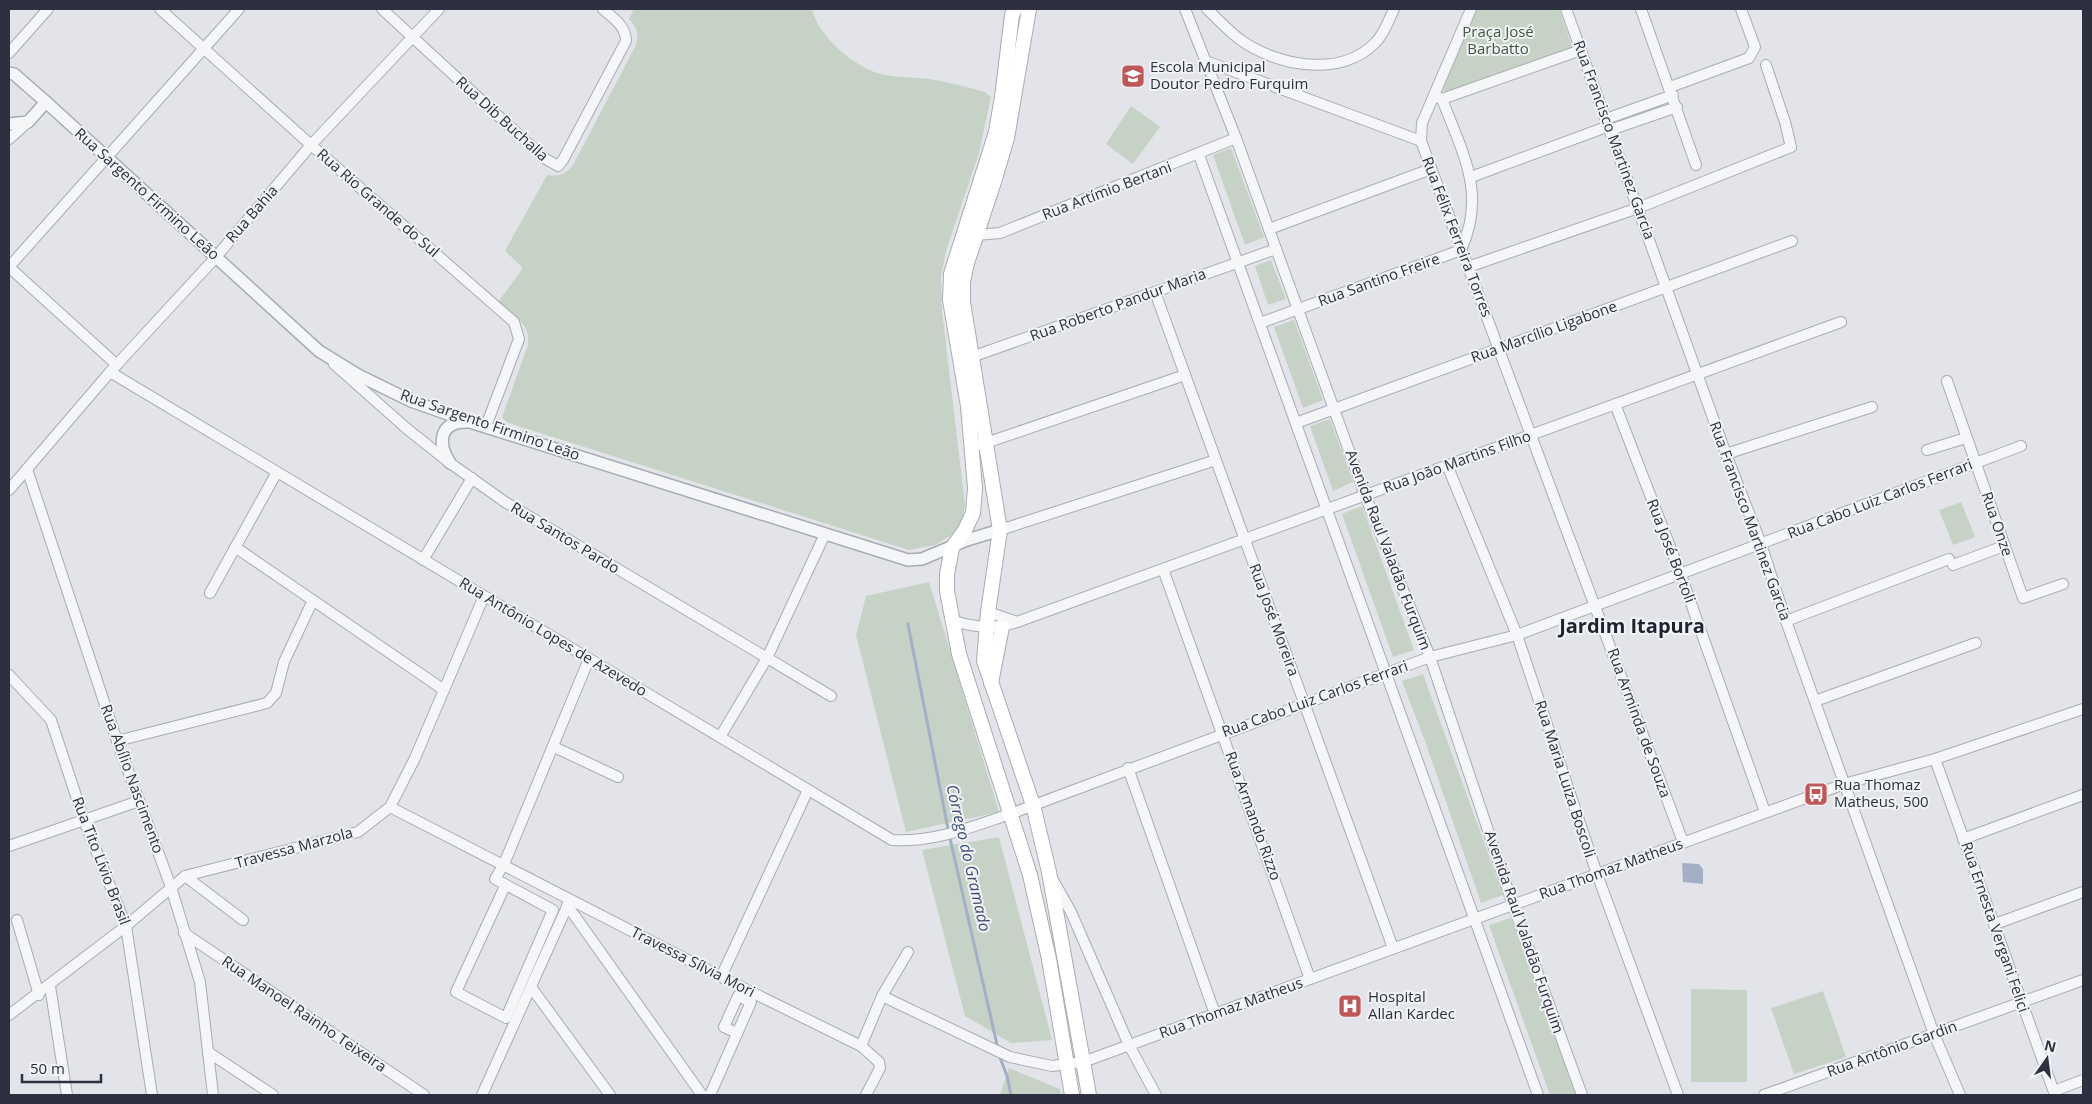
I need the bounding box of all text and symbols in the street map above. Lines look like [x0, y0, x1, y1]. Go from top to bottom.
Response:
park label: Praça José Barbatto [1462, 21, 1534, 58]
street label: Rua Francisco Martinez Garcia [1570, 37, 1660, 242]
place label: Escola Municipal Doutor Pedro Furquim [1150, 56, 1308, 93]
school or university icon: Escola Municipal Doutor Pedro Furquim [1120, 63, 1146, 89]
street label: Rua Dib Buchalla [452, 71, 553, 165]
street label: Rua Sargento Firmino Leão [71, 123, 224, 264]
street label: Rua Rio Grande do Sul [313, 144, 444, 261]
street label: Rua Félix Ferreira Torres [1418, 154, 1498, 320]
street label: Rua Artímio Bertani [1039, 156, 1174, 224]
street label: Rua Bahia [221, 180, 282, 246]
street label: Rua Santino Freire [1315, 248, 1442, 310]
street label: Rua Roberto Pandur Maria [1027, 263, 1208, 345]
street label: Rua Marcílio Ligabone [1468, 295, 1619, 367]
street label: Rua Sargento Firmino Leão [398, 384, 583, 464]
street label: Rua Francisco Martinez Garcia [1706, 418, 1796, 623]
street label: Rua João Martins Filho [1380, 425, 1533, 497]
street label: Avenida Raul Valadão Furquim [1341, 447, 1436, 653]
street label: Rua Cabo Luiz Carlos Ferrari [1784, 453, 1975, 543]
street label: Rua Onze [1978, 489, 2018, 559]
street label: Rua José Bortoli [1643, 496, 1701, 606]
street label: Rua Santos Pardo [507, 497, 624, 578]
street label: Rua José Moreira [1245, 561, 1305, 679]
street label: Rua Antônio Lopes de Azevedo [456, 572, 651, 700]
district label: Jardim Itapura [1557, 612, 1705, 639]
street label: Rua Arminda de Souza [1604, 645, 1676, 800]
street label: Rua Cabo Luiz Carlos Ferrari [1219, 655, 1411, 741]
street label: Rua Maria Luiza Boscoli [1531, 697, 1601, 860]
street label: Rua Abílio Nascimento [97, 701, 169, 856]
street label: Rua Armando Rizzo [1221, 748, 1287, 883]
place label: Rua Thomaz Matheus, 500 [1834, 774, 1929, 811]
bus stop icon: Rua Thomaz Matheus, 500 [1803, 781, 1829, 807]
water label: Córrego do Gramado [941, 782, 997, 934]
street label: Rua Tito Lívio Brasil [68, 794, 136, 928]
street label: Travessa Marzola [233, 822, 355, 872]
street label: Avenida Raul Valadão Furquim [1481, 828, 1569, 1036]
street label: Rua Thomaz Matheus [1536, 833, 1685, 903]
street label: Rua Ernesta Vergani Felici [1957, 839, 2035, 1015]
street label: Travessa Sílvia Mori [628, 921, 759, 1001]
street label: Rua Manoel Rainho Teixeira [218, 950, 391, 1076]
street label: Rua Thomaz Matheus [1156, 972, 1305, 1042]
place label: Hospital Allan Kardec [1368, 986, 1455, 1023]
hospital icon: Hospital Allan Kardec [1337, 993, 1363, 1019]
street label: Rua Antônio Gardin [1824, 1015, 1960, 1081]
north arrow [2022, 1034, 2072, 1084]
text: N [2042, 1035, 2058, 1056]
scale bar [22, 1052, 101, 1084]
text: 50 m [30, 1058, 65, 1078]

